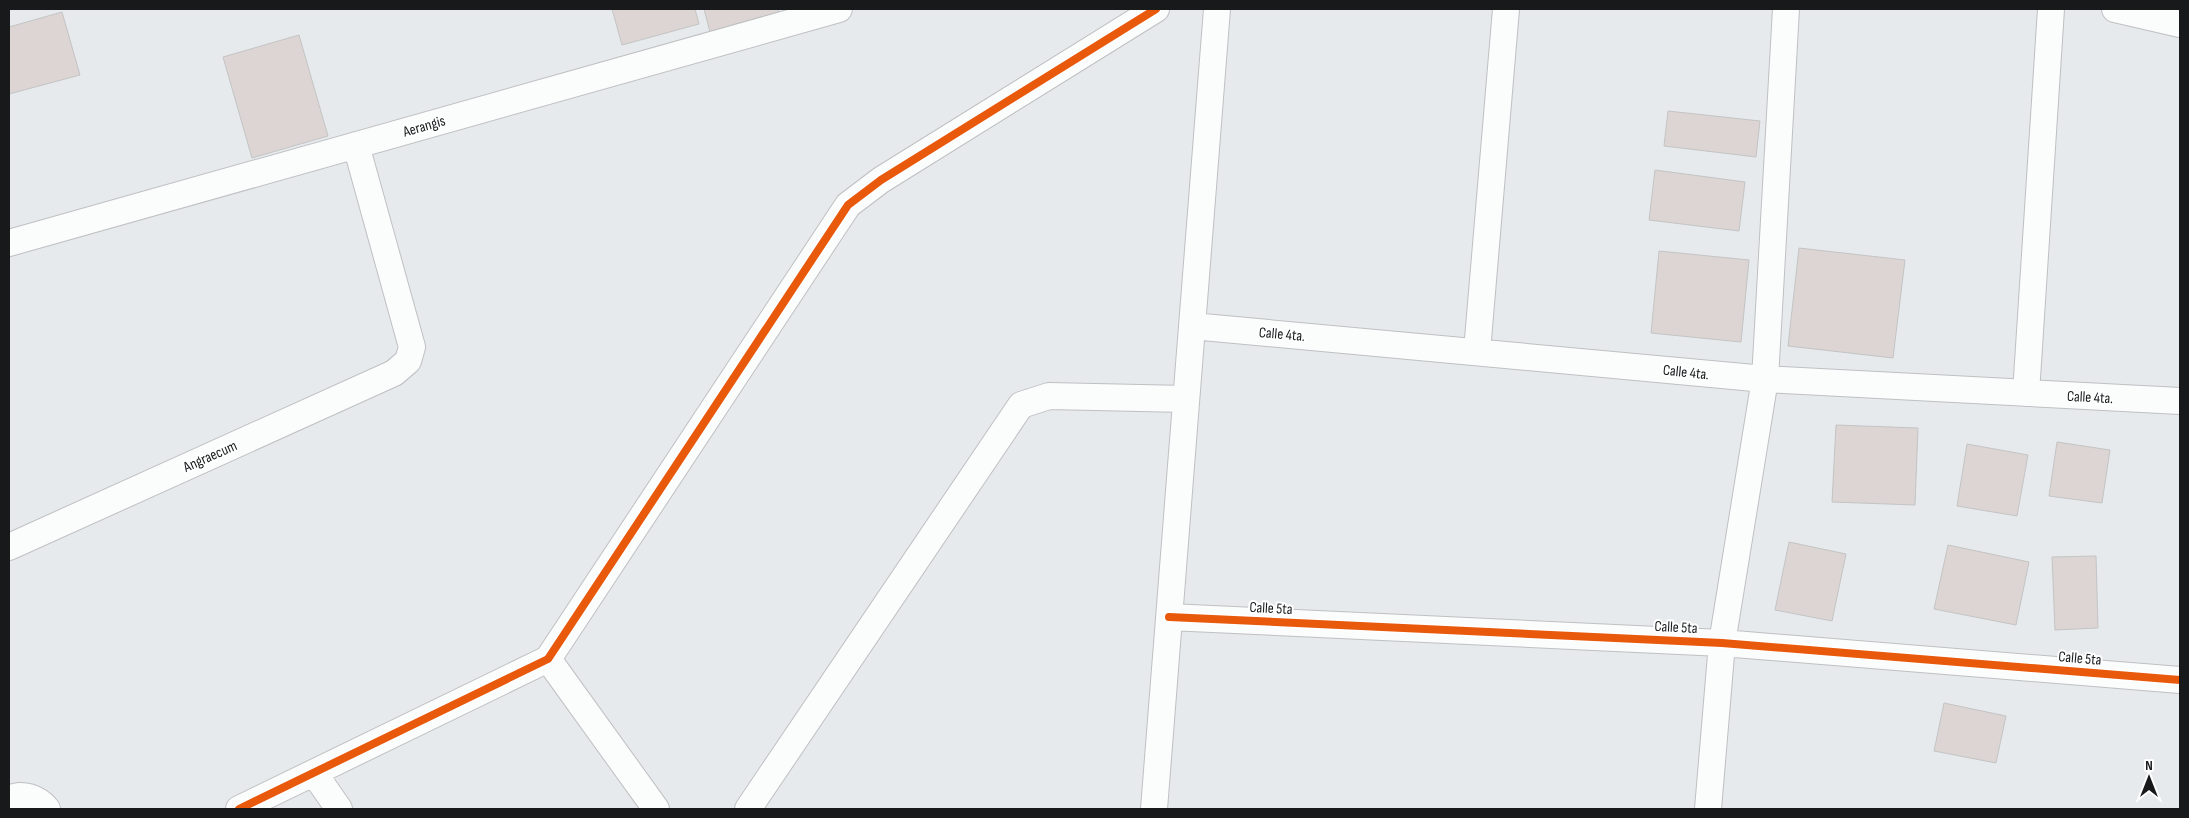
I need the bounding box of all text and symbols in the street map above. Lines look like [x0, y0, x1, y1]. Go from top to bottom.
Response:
street label: Aerangis [400, 111, 447, 142]
street label: Calle 4ta. [1258, 323, 1306, 346]
street label: Calle 4ta. [1662, 361, 1710, 384]
street label: Calle 4ta. [2066, 387, 2114, 408]
street label: Angraecum [179, 436, 240, 477]
street label: Calle 5ta [1249, 598, 1293, 619]
street label: Calle 5ta [1654, 617, 1698, 638]
street label: Calle 5ta [2058, 647, 2102, 670]
north arrow [2124, 753, 2174, 803]
text: N [2145, 757, 2153, 774]

